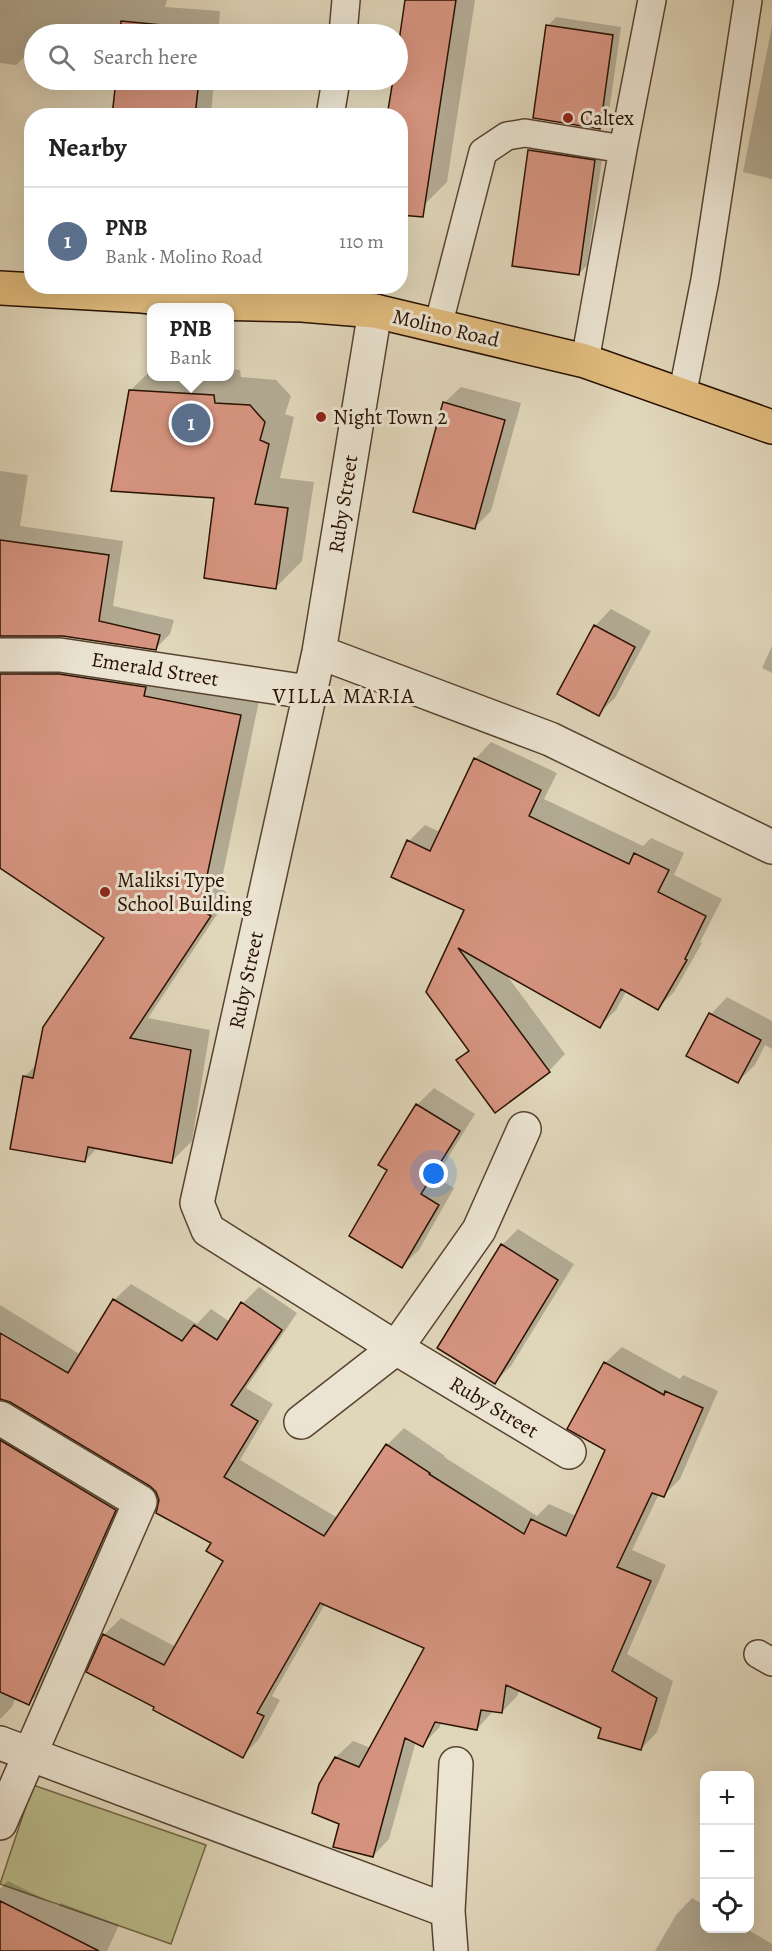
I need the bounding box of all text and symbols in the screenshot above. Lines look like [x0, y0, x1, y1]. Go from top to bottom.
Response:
search box [24, 24, 408, 90]
icon: search [45, 41, 78, 74]
text: Search here [93, 42, 198, 72]
place label: Caltex [580, 104, 634, 132]
marker: Caltex [561, 111, 575, 125]
text: Nearby [48, 130, 127, 165]
text: PNB [105, 213, 147, 243]
text: 1 [64, 228, 71, 255]
text: 110 m [339, 228, 384, 255]
text: Bank · Molino Road [105, 243, 263, 270]
street label: Molino Road [390, 302, 503, 354]
popup [147, 303, 234, 381]
text: PNB [169, 314, 212, 344]
text: Bank [169, 344, 211, 371]
pin: 1 [172, 400, 210, 446]
place label: Night Town 2 [333, 403, 447, 431]
marker: Night Town 2 [314, 410, 328, 424]
street label: Ruby Street [321, 453, 365, 555]
street label: Emerald Street [89, 645, 221, 693]
district label: VILLA MARIA [272, 681, 415, 711]
place label: Maliksi Type School Building [117, 866, 253, 918]
marker: Maliksi Type School Building [98, 885, 112, 899]
street label: Ruby Street [222, 929, 270, 1031]
your location [419, 1159, 448, 1188]
street label: Ruby Street [444, 1369, 544, 1445]
map controls [700, 1771, 754, 1933]
button: + [700, 1771, 754, 1825]
button: − [700, 1825, 754, 1879]
button: locate [700, 1879, 754, 1933]

